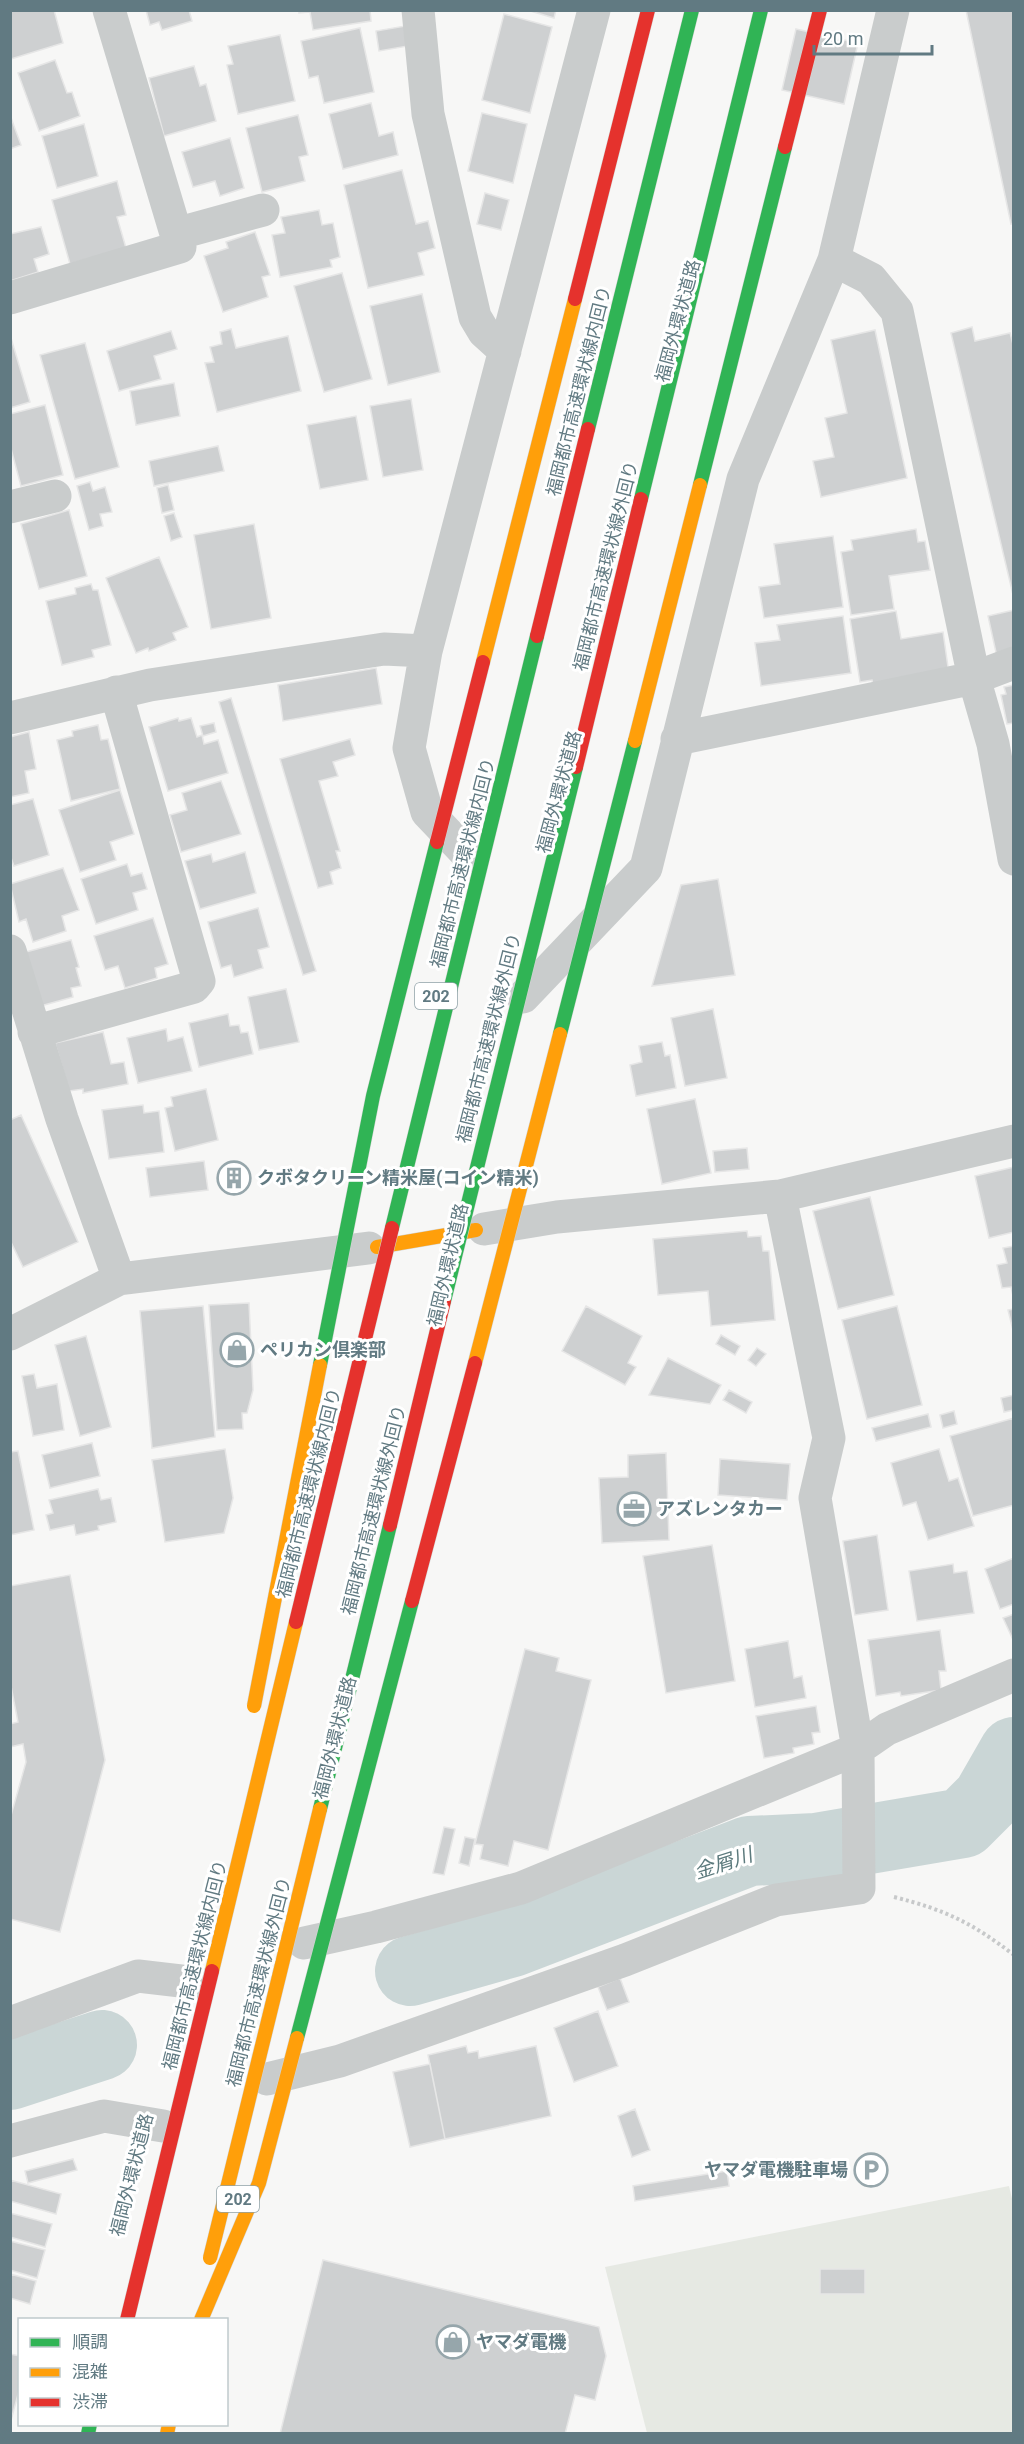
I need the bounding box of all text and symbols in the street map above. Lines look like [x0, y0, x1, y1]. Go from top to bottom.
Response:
scale bar [814, 18, 932, 56]
text: 20 m [823, 28, 863, 49]
street label: 福岡外環状道路 [651, 257, 704, 384]
street label: 福岡都市高速環状線内回り [542, 284, 615, 498]
street label: 福岡都市高速環状線外回り [569, 459, 642, 673]
street label: 福岡外環状道路 [532, 728, 585, 855]
street label: 福岡都市高速環状線内回り [426, 756, 499, 970]
street label: 福岡都市高速環状線外回り [452, 931, 525, 1145]
road number: 202 [415, 983, 457, 1009]
building icon: クボタクリーン精米屋(コイン精米) [216, 1160, 252, 1196]
place label: クボタクリーン精米屋(コイン精米) [257, 1167, 539, 1189]
street label: 福岡外環状道路 [423, 1201, 472, 1329]
shop icon: ペリカン倶楽部 [219, 1332, 255, 1368]
place label: ペリカン倶楽部 [260, 1339, 386, 1360]
street label: 福岡都市高速環状線内回り [272, 1386, 345, 1600]
street label: 福岡都市高速環状線外回り [337, 1403, 410, 1617]
office icon: アズレンタカー [616, 1491, 652, 1527]
place label: アズレンタカー [657, 1498, 783, 1519]
street label: 福岡外環状道路 [309, 1674, 360, 1802]
water label: 金屑川 [691, 1842, 757, 1884]
street label: 福岡都市高速環状線内回り [158, 1858, 231, 2072]
street label: 福岡都市高速環状線外回り [222, 1875, 295, 2089]
street label: 福岡外環状道路 [106, 2111, 157, 2239]
parking icon: ヤマダ電機駐車場 [853, 2152, 889, 2188]
place label: ヤマダ電機駐車場 [704, 2159, 848, 2180]
road number: 202 [217, 2186, 259, 2212]
legend [18, 2318, 228, 2426]
shop icon: ヤマダ電機 [435, 2324, 471, 2360]
text: 順調 [72, 2331, 108, 2352]
place label: ヤマダ電機 [476, 2331, 567, 2352]
text: 混雑 [72, 2361, 108, 2382]
text: 渋滞 [72, 2391, 108, 2412]

